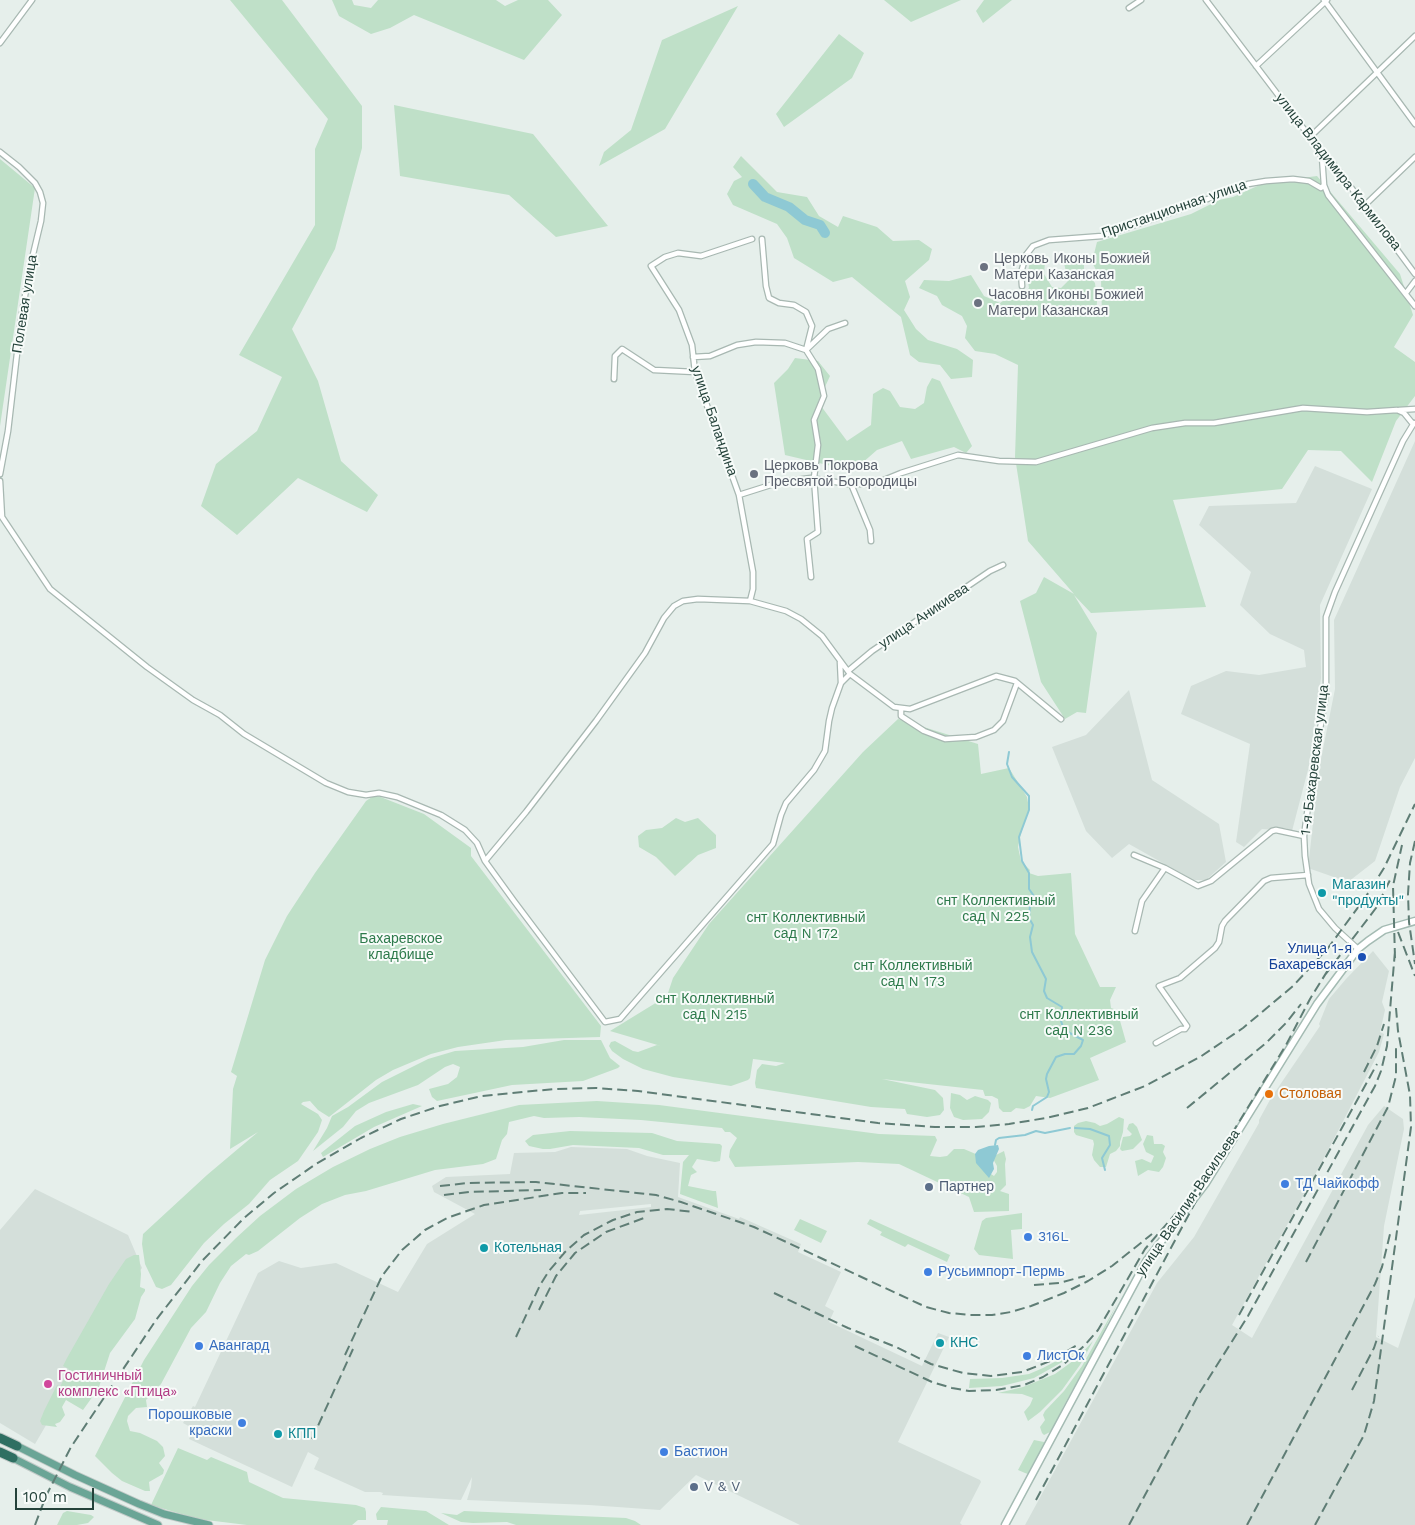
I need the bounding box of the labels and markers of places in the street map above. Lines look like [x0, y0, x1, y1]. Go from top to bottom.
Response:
place label: Церковь Иконы Божией Матери Казанская [994, 251, 1150, 284]
marker: Церковь Иконы Божией Матери Казанская [978, 261, 990, 273]
place label: Часовня Иконы Божией Матери Казанская [988, 287, 1144, 320]
marker: Часовня Иконы Божией Матери Казанская [972, 297, 984, 309]
place label: Церковь Покрова Пресвятой Богородицы [764, 458, 917, 491]
marker: Церковь Покрова Пресвятой Богородицы [748, 468, 760, 480]
place label: Магазин "продукты" [1332, 877, 1404, 910]
marker: Магазин "продукты" [1316, 887, 1328, 899]
place label: Улица 1-я Бахаревская [1269, 941, 1352, 974]
marker: Улица 1-я Бахаревская [1356, 951, 1368, 963]
place label: Столовая [1279, 1086, 1342, 1102]
marker: Столовая [1263, 1088, 1275, 1100]
place label: ТД Чайкофф [1295, 1176, 1379, 1192]
marker: ТД Чайкофф [1279, 1178, 1291, 1190]
place label: Партнер [939, 1179, 994, 1195]
marker: Партнер [923, 1181, 935, 1193]
place label: 316L [1038, 1229, 1069, 1245]
marker: 316L [1022, 1231, 1034, 1243]
place label: Котельная [494, 1240, 562, 1256]
marker: Котельная [478, 1242, 490, 1254]
place label: Русьимпорт-Пермь [938, 1264, 1065, 1280]
marker: Русьимпорт-Пермь [922, 1266, 934, 1278]
place label: КНС [950, 1335, 978, 1351]
marker: КНС [934, 1337, 946, 1349]
place label: Авангард [209, 1338, 269, 1354]
marker: Авангард [193, 1340, 205, 1352]
place label: ЛистОк [1037, 1348, 1084, 1364]
marker: ЛистОк [1021, 1350, 1033, 1362]
place label: Гостиничный комплекс «Птица» [58, 1368, 177, 1400]
marker: Гостиничный комплекс «Птица» [42, 1378, 54, 1390]
place label: Порошковые краски [148, 1407, 232, 1440]
marker: Порошковые краски [236, 1417, 248, 1429]
place label: КПП [288, 1426, 316, 1442]
marker: КПП [272, 1428, 284, 1440]
place label: Бастион [674, 1444, 728, 1460]
marker: Бастион [658, 1446, 670, 1458]
place label: V & V [704, 1479, 740, 1495]
marker: V & V [688, 1481, 700, 1493]

